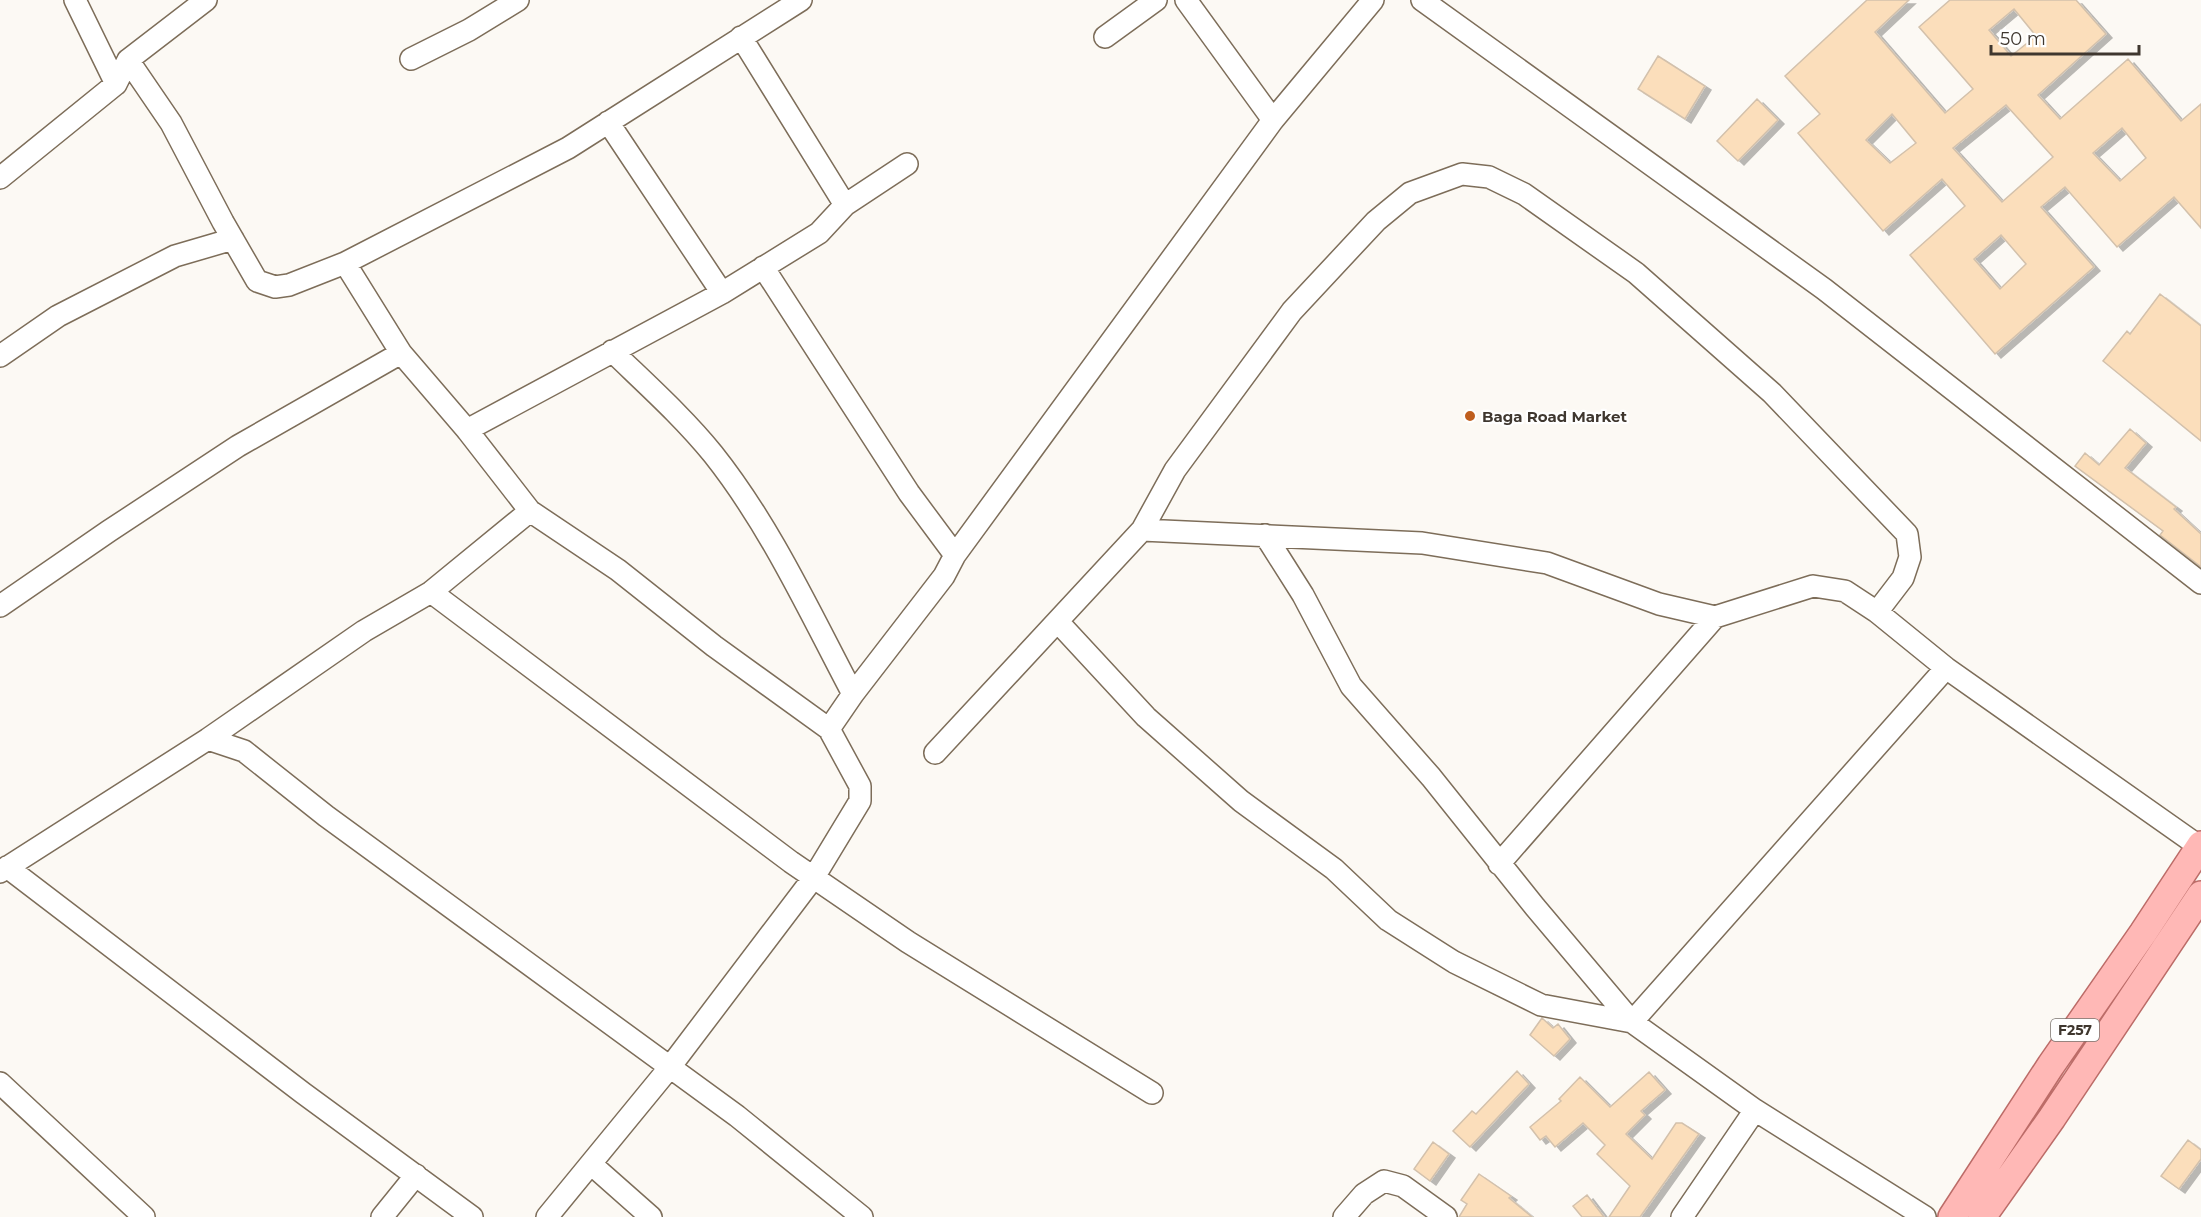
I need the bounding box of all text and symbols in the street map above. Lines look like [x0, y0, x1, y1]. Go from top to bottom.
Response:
scale bar [1991, 18, 2140, 56]
text: 50 m [2000, 28, 2046, 50]
place label: Baga Road Market [1482, 407, 1627, 426]
marker: Baga Road Market [1463, 409, 1477, 423]
road number: F257 [2051, 1019, 2099, 1041]

